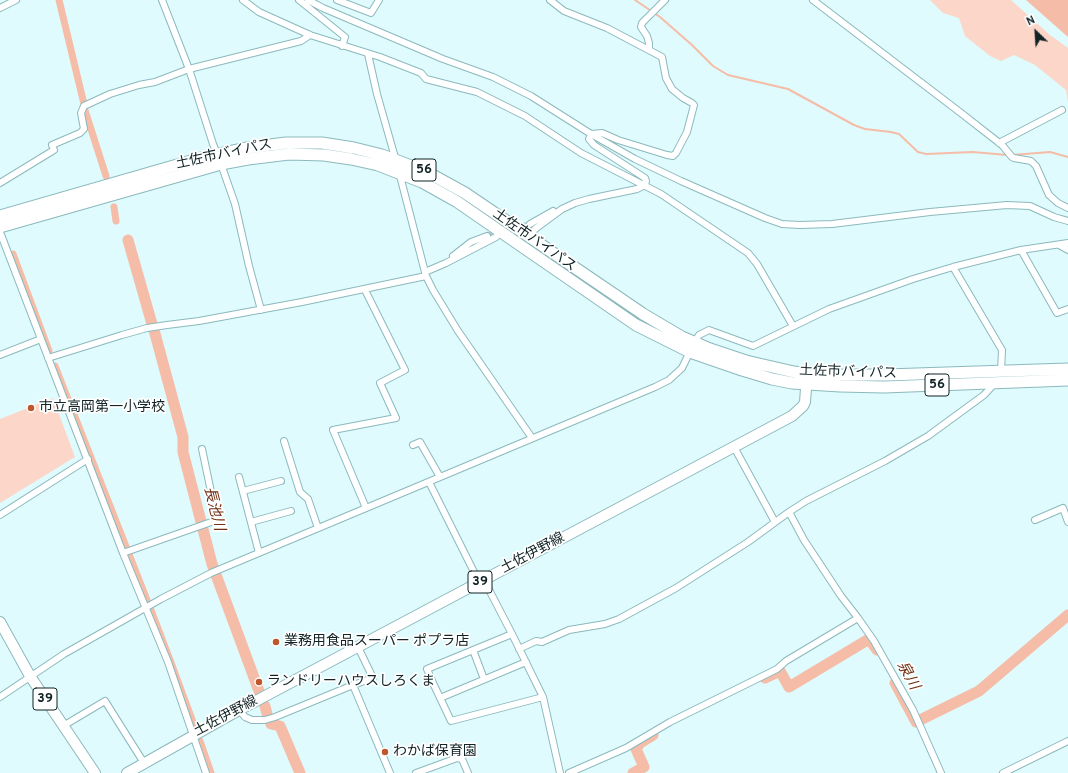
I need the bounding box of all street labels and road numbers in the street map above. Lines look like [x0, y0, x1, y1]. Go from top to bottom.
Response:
street label: 土佐市バイパス [174, 137, 274, 173]
road number: 56 [412, 159, 436, 181]
street label: 土佐市バイパス [489, 206, 579, 276]
street label: 土佐市バイパス [799, 363, 897, 383]
road number: 56 [925, 374, 949, 396]
street label: 土佐伊野線 [498, 530, 568, 578]
road number: 39 [468, 571, 492, 593]
road number: 39 [33, 688, 57, 710]
street label: 土佐伊野線 [191, 693, 261, 741]

